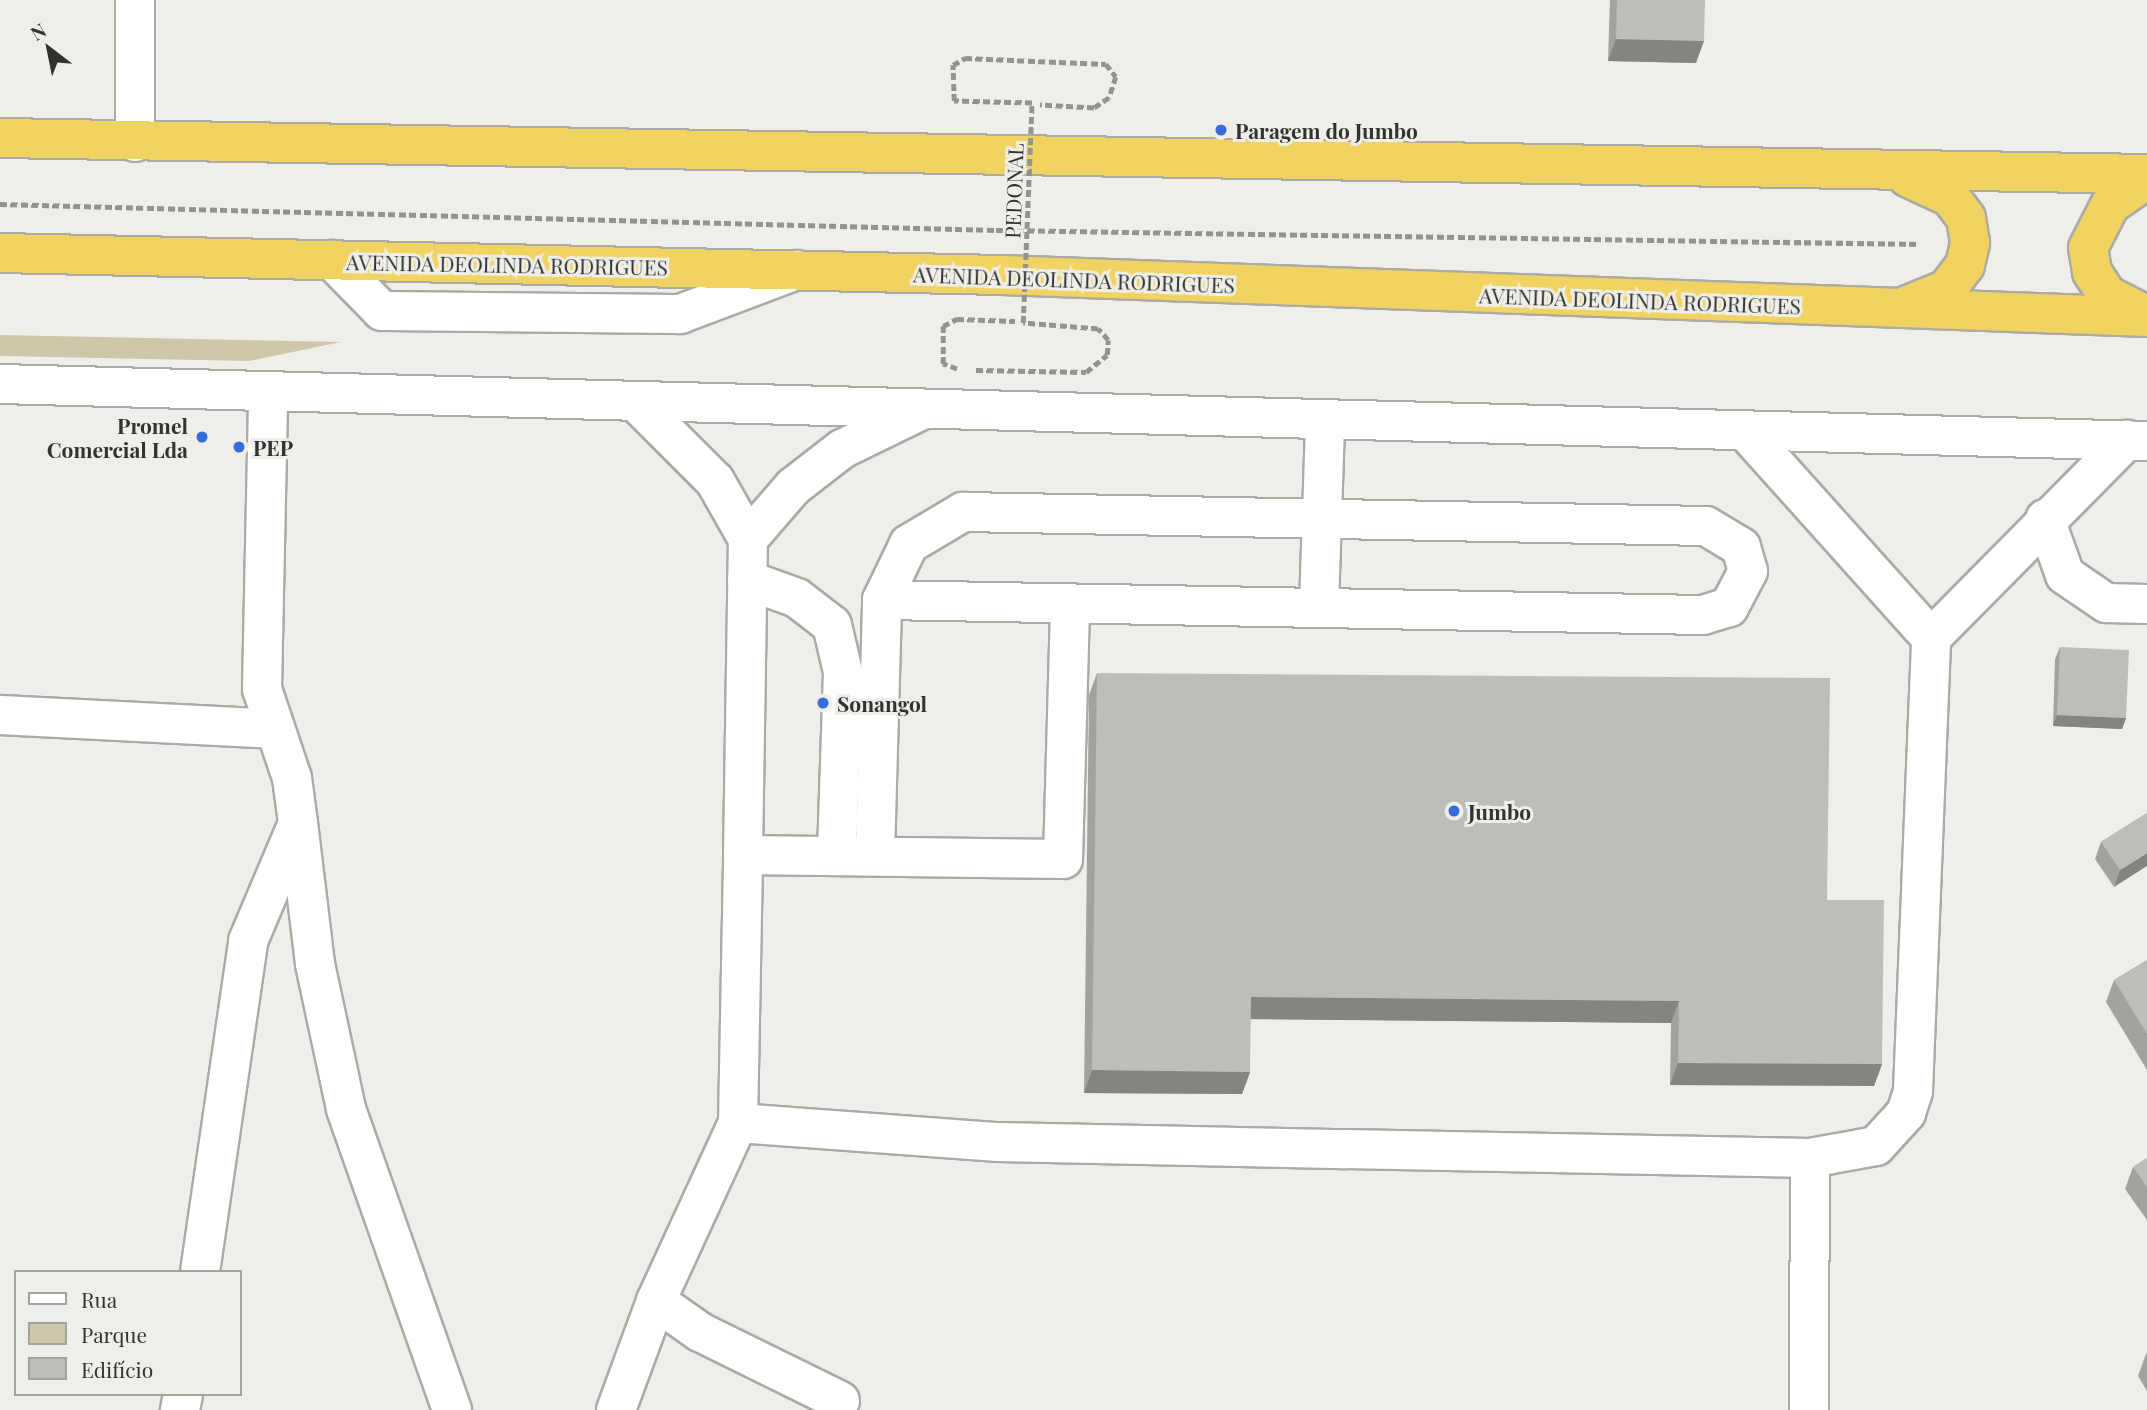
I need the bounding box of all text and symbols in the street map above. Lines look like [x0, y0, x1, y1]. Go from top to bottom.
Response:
north arrow [14, 14, 84, 84]
text: N [25, 17, 51, 46]
place label: Paragem do Jumbo [1235, 117, 1418, 143]
marker: Paragem do Jumbo [1213, 122, 1229, 138]
street label: PEDONAL [999, 143, 1027, 239]
street label: AVENIDA DEOLINDA RODRIGUES [346, 249, 668, 279]
street label: AVENIDA DEOLINDA RODRIGUES [913, 261, 1235, 297]
street label: AVENIDA DEOLINDA RODRIGUES [1479, 282, 1801, 318]
place label: Promel Comercial Lda [47, 412, 188, 462]
marker: Promel Comercial Lda [194, 429, 210, 445]
place label: PEP [253, 434, 293, 460]
marker: PEP [231, 439, 247, 455]
place label: Sonangol [837, 690, 927, 716]
marker: Sonangol [815, 695, 831, 711]
place label: Jumbo [1468, 798, 1531, 824]
marker: Jumbo [1446, 803, 1462, 819]
legend [14, 1270, 242, 1396]
text: Rua [81, 1285, 117, 1313]
text: Parque [81, 1320, 147, 1348]
text: Edifício [81, 1355, 153, 1383]

